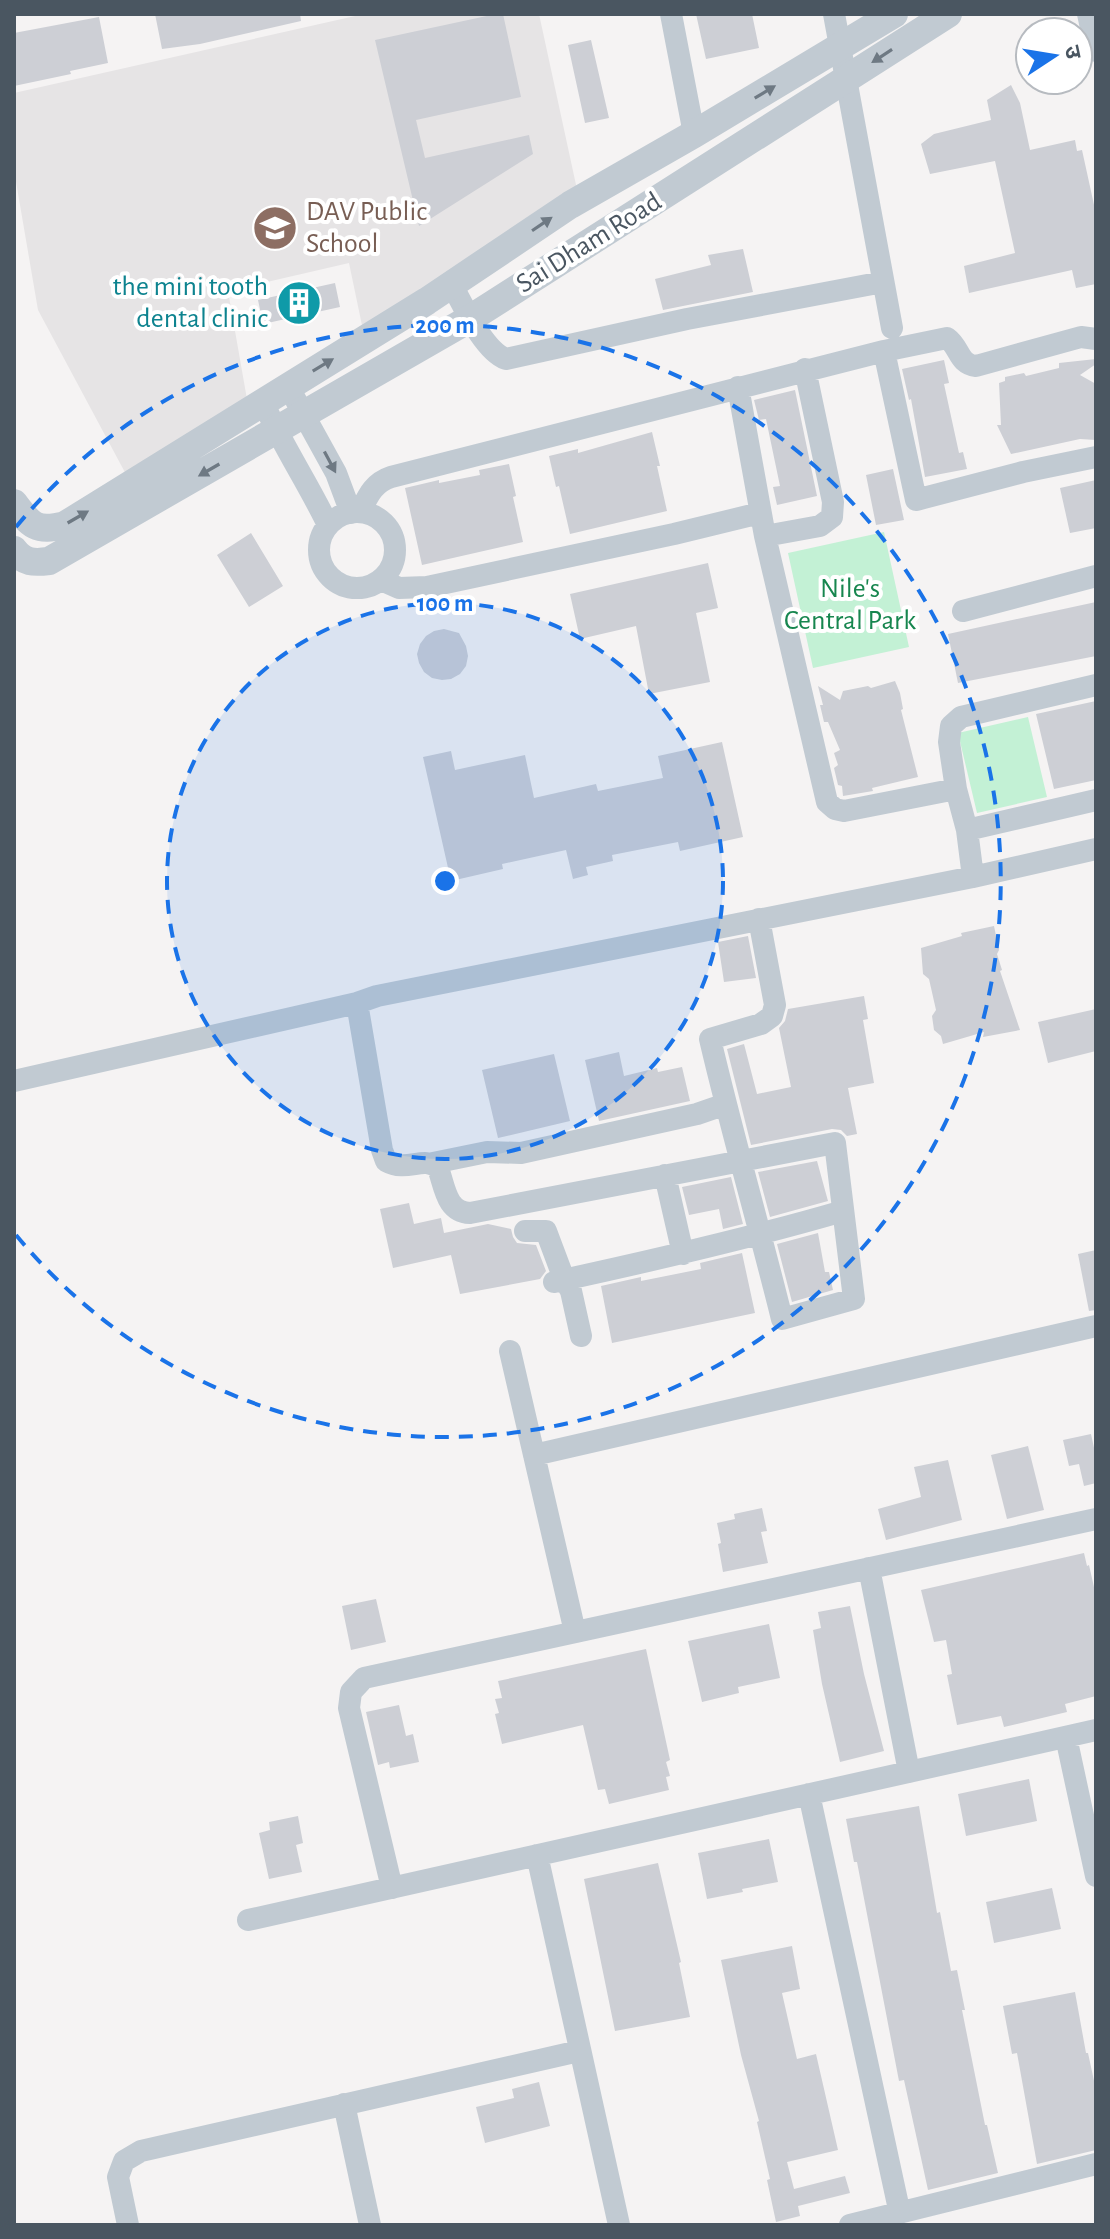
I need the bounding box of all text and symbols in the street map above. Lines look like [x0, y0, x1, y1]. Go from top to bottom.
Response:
north arrow [1014, 16, 1094, 96]
text: उ [1060, 43, 1085, 62]
one-way arrow [872, 49, 893, 64]
one-way arrow [754, 85, 776, 99]
street label: Sai Dham Road [512, 187, 666, 299]
place label: DAV Public School [306, 198, 427, 258]
school or university icon: DAV Public School [251, 204, 299, 252]
one-way arrow [531, 217, 552, 232]
place label: the mini tooth dental clinic [112, 273, 268, 333]
building icon: the mini tooth dental clinic [275, 279, 323, 327]
text: 200 m [415, 314, 475, 338]
one-way arrow [312, 358, 334, 372]
one-way arrow [322, 451, 336, 473]
one-way arrow [197, 463, 220, 477]
one-way arrow [67, 510, 89, 524]
park label: Nile's Central Park [784, 575, 916, 635]
text: 100 m [417, 592, 473, 616]
centre of rings [431, 867, 459, 895]

